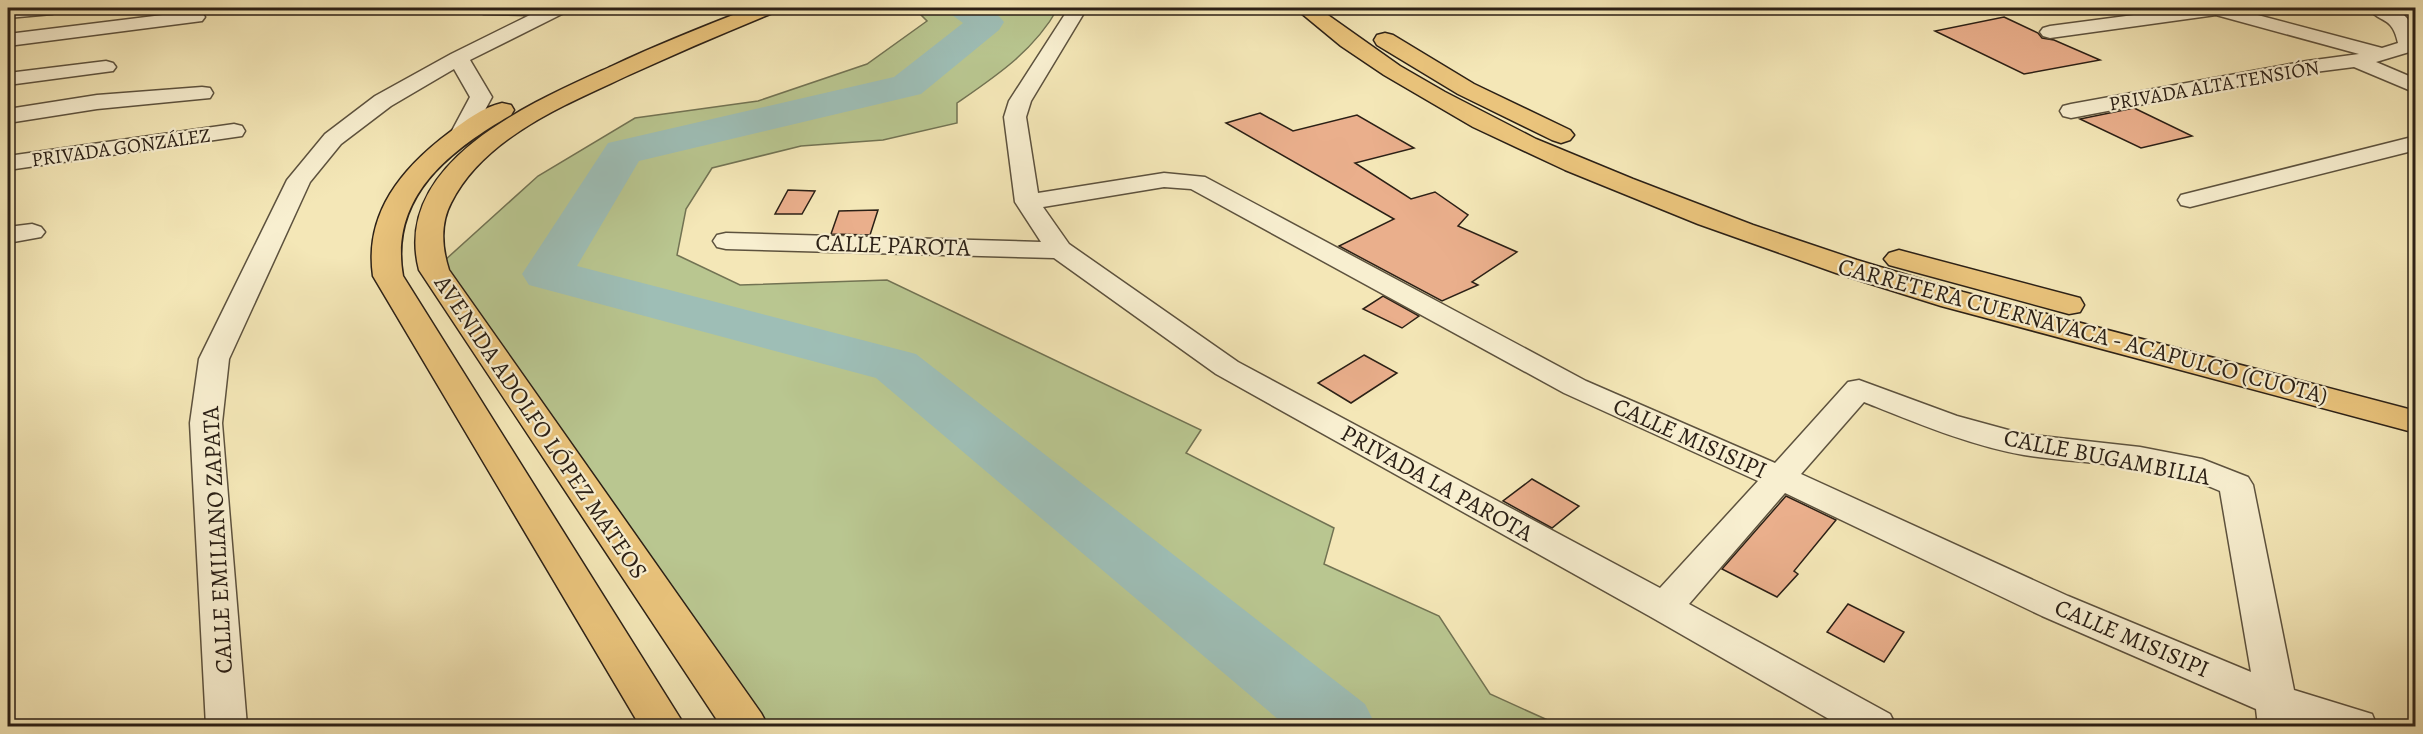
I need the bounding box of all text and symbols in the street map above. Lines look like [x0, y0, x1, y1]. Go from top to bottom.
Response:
street label: PRIVADA ALTA TENSIÓN [2107, 54, 2321, 117]
street label: PRIVADA GONZÁLEZ [30, 122, 212, 173]
street label: CALLE PAROTA [815, 226, 972, 264]
street label: CARRETERA CUERNAVACA - ACAPULCO (CUOTA) [1835, 250, 2331, 412]
street label: AVENIDA ADOLFO LÓPEZ MATEOS [426, 268, 655, 585]
street label: CALLE MISISIPI [1608, 390, 1772, 486]
street label: CALLE EMILIANO ZAPATA [194, 405, 240, 674]
street label: PRIVADA LA PAROTA [1335, 417, 1540, 550]
street label: CALLE BUGAMBILIA [2001, 421, 2214, 493]
street label: CALLE MISISIPI [2050, 591, 2214, 685]

